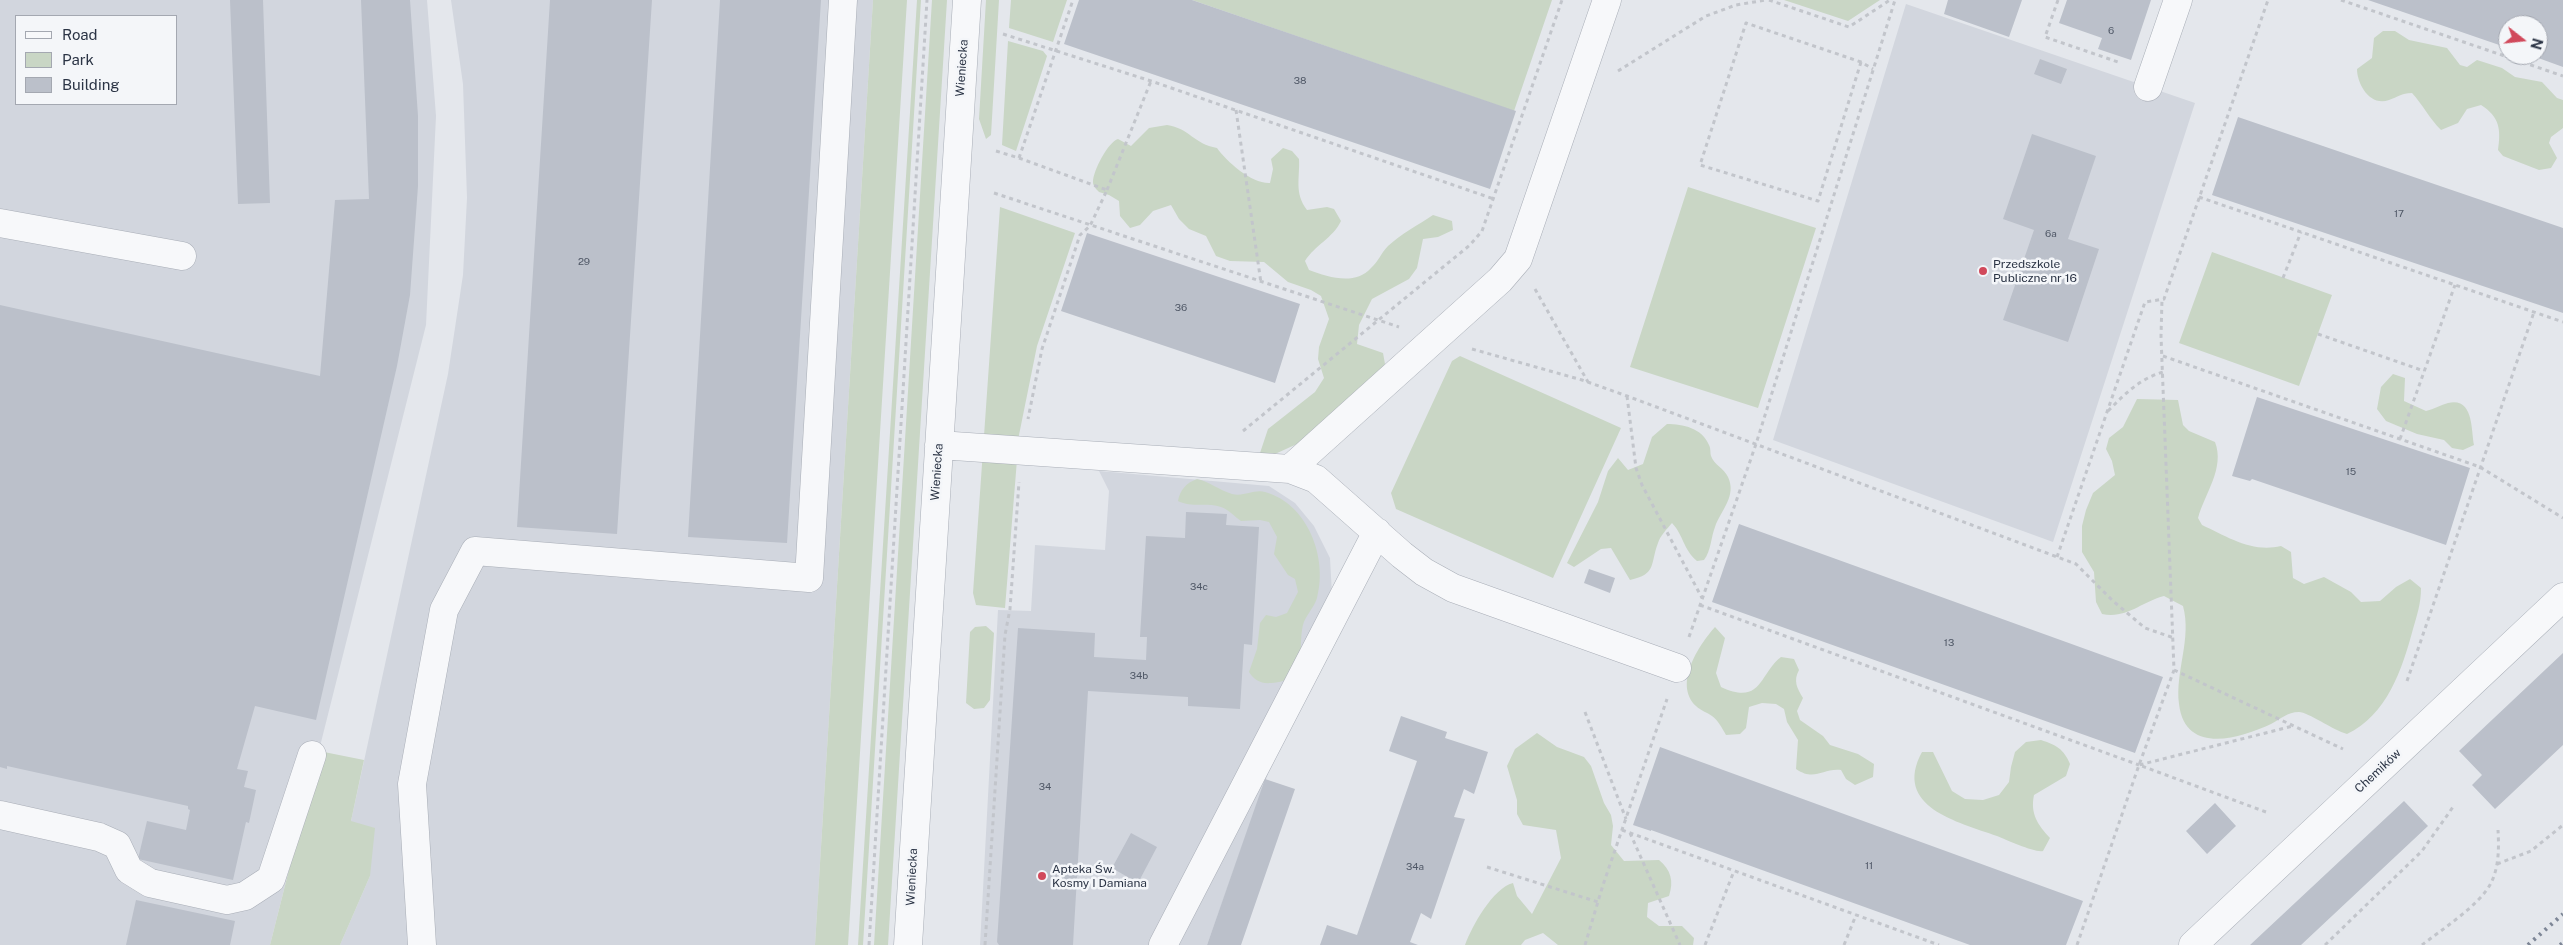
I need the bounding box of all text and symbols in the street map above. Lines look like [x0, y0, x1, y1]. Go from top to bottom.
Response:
legend [15, 15, 178, 105]
north arrow [2498, 15, 2548, 65]
house number: 6 [2108, 25, 2114, 37]
text: Road [62, 26, 98, 43]
text: N [2527, 36, 2546, 51]
street label: Wieniecka [953, 39, 971, 97]
text: Park [62, 51, 94, 68]
house number: 38 [1294, 75, 1306, 87]
text: Building [62, 76, 120, 93]
house number: 17 [2394, 208, 2404, 220]
house number: 6a [2045, 228, 2057, 240]
house number: 29 [578, 256, 590, 268]
place label: Przedszkole Publiczne nr 16 [1993, 257, 2077, 285]
marker: Przedszkole Publiczne nr 16 [1977, 265, 1989, 277]
house number: 36 [1175, 302, 1187, 314]
street label: Wieniecka [928, 443, 946, 501]
house number: 15 [2346, 466, 2356, 478]
house number: 34c [1190, 581, 1208, 593]
house number: 13 [1944, 637, 1954, 649]
house number: 34b [1130, 670, 1148, 682]
street label: Chemików [2352, 746, 2404, 796]
house number: 34 [1039, 781, 1051, 793]
street label: Wieniecka [903, 848, 921, 906]
house number: 11 [1865, 860, 1873, 872]
house number: 34a [1406, 861, 1424, 873]
place label: Apteka Św. Kosmy I Damiana [1052, 862, 1147, 890]
marker: Apteka Św. Kosmy I Damiana [1036, 870, 1048, 882]

